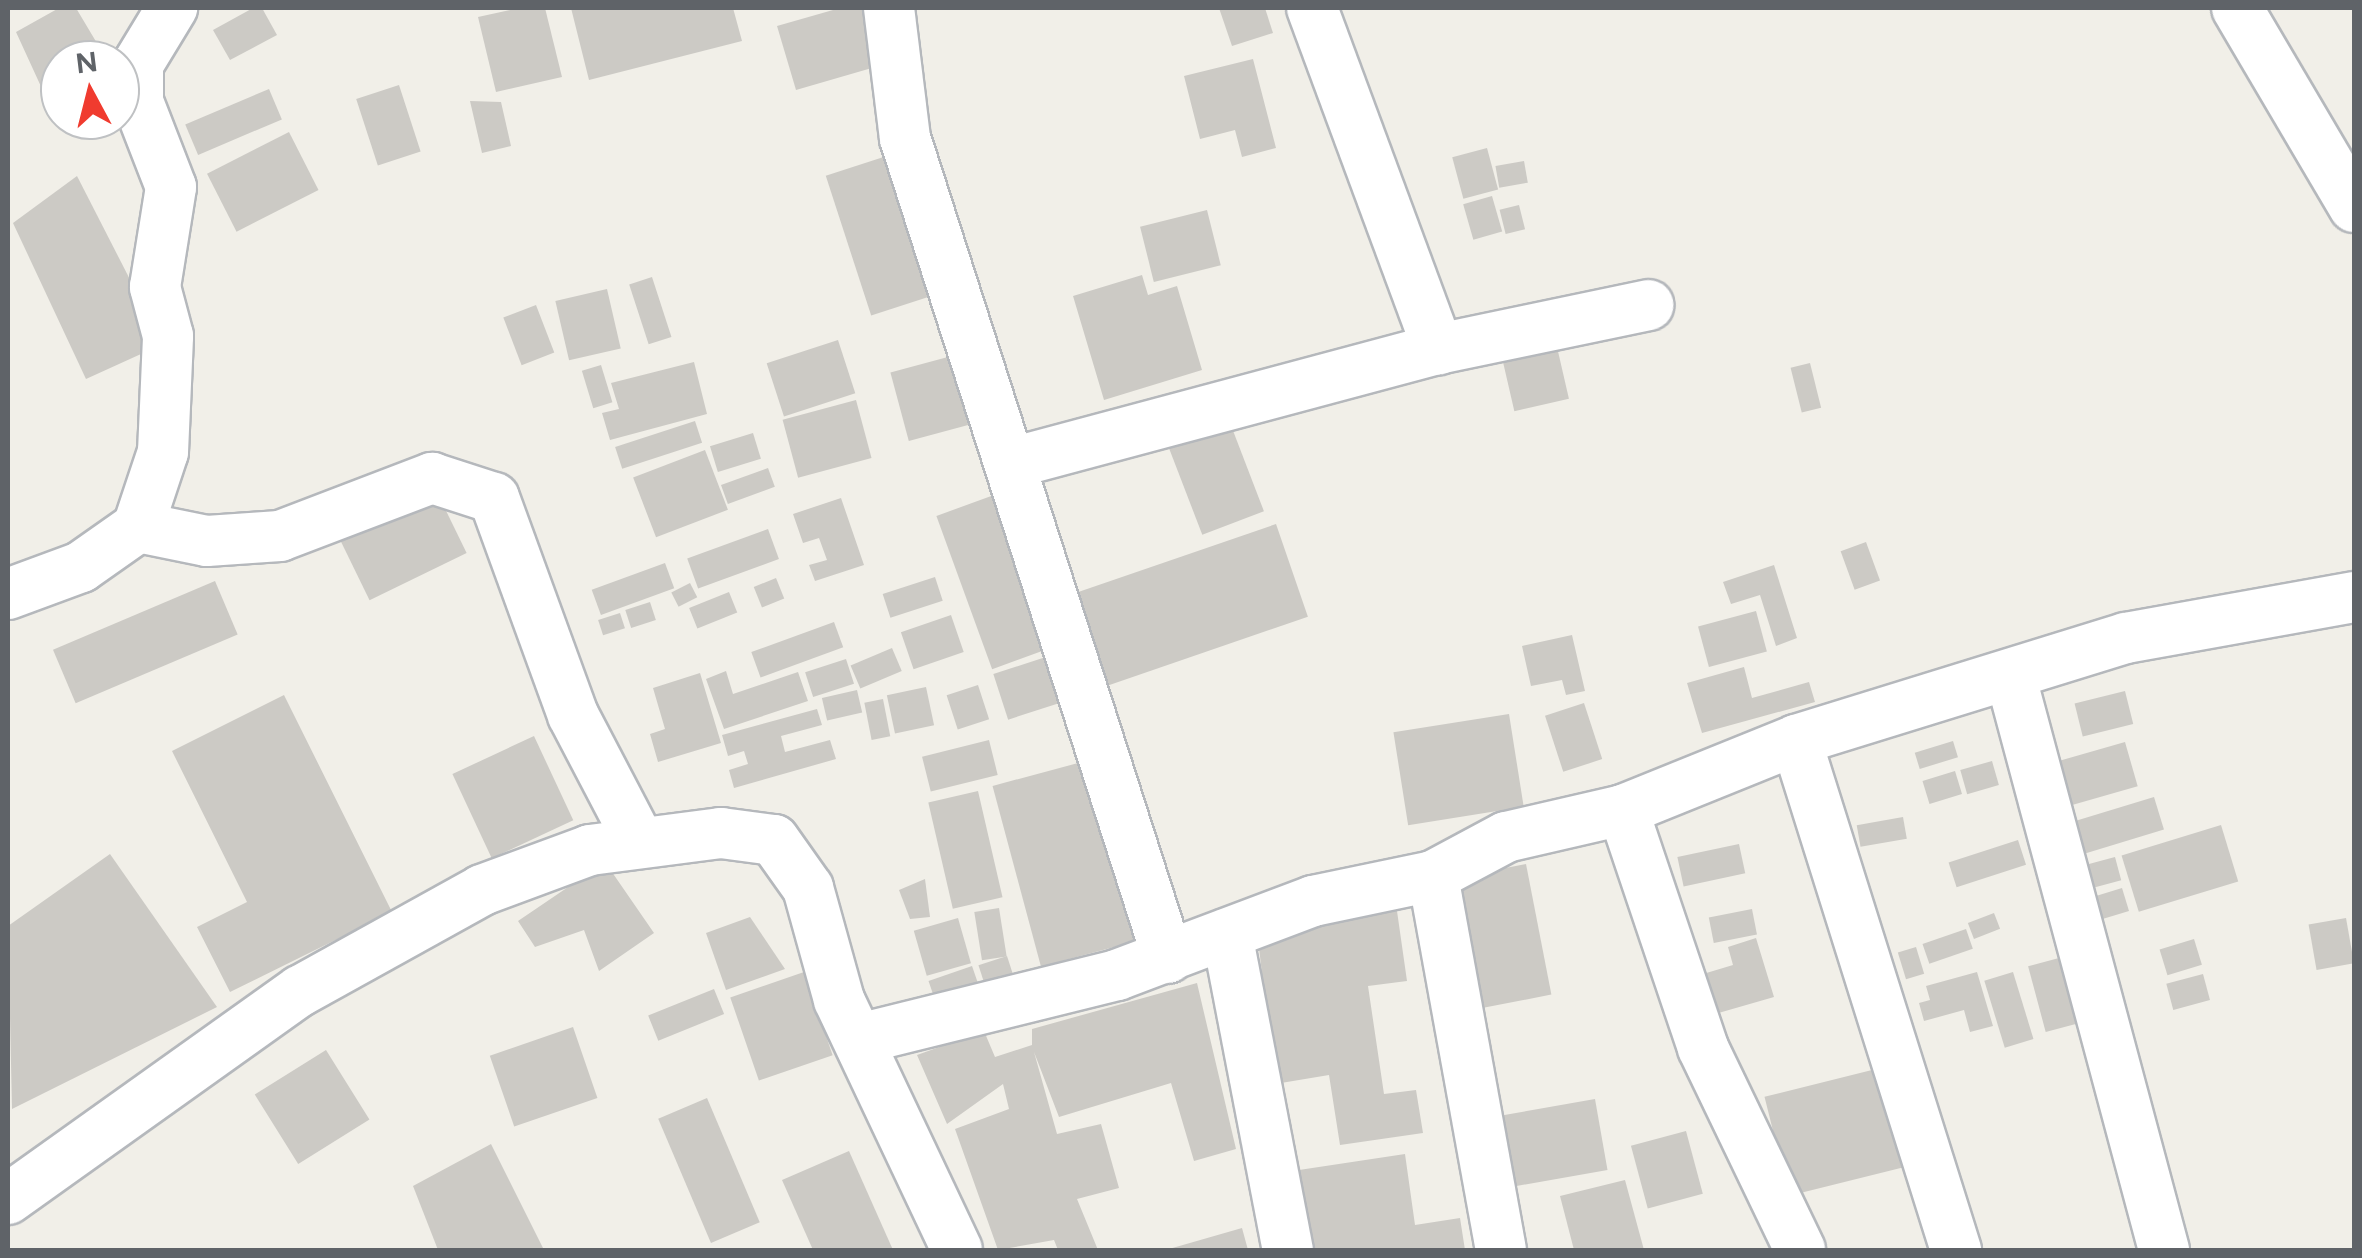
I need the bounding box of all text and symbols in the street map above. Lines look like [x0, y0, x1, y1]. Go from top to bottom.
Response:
north arrow [40, 40, 140, 140]
text: N [74, 44, 99, 80]

